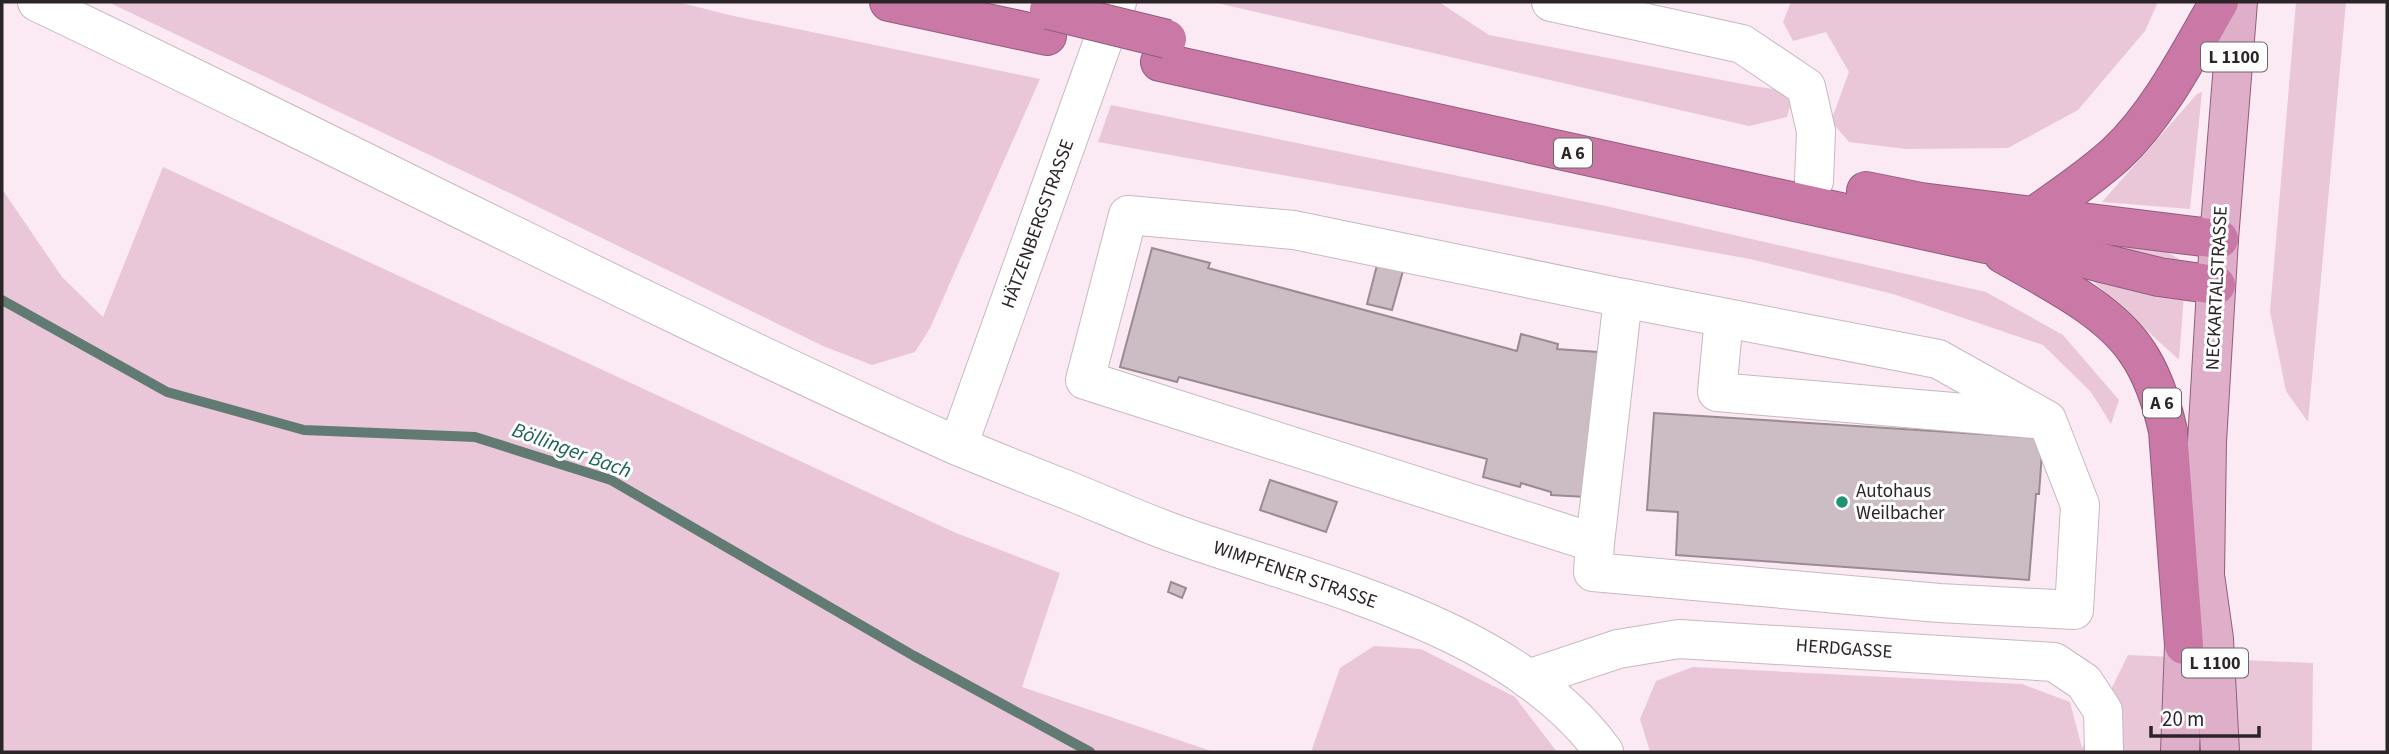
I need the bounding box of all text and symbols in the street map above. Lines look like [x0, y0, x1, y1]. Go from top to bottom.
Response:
road number: L 1100 [2201, 42, 2267, 72]
street label: HÄTZENBERGSTRASSE [995, 136, 1081, 312]
road number: A 6 [1554, 138, 1592, 168]
street label: NECKARTALSTRASSE [2199, 205, 2235, 371]
road number: A 6 [2143, 388, 2181, 418]
water label: Böllinger Bach [508, 415, 636, 485]
place label: Autohaus Weilbacher [1856, 478, 1945, 527]
marker: Autohaus Weilbacher [1834, 494, 1850, 510]
street label: WIMPFENER STRASSE [1209, 534, 1381, 616]
street label: HERDGASSE [1795, 632, 1893, 666]
road number: L 1100 [2182, 648, 2248, 678]
scale bar [2151, 694, 2260, 738]
text: 20 m [2162, 704, 2204, 734]

